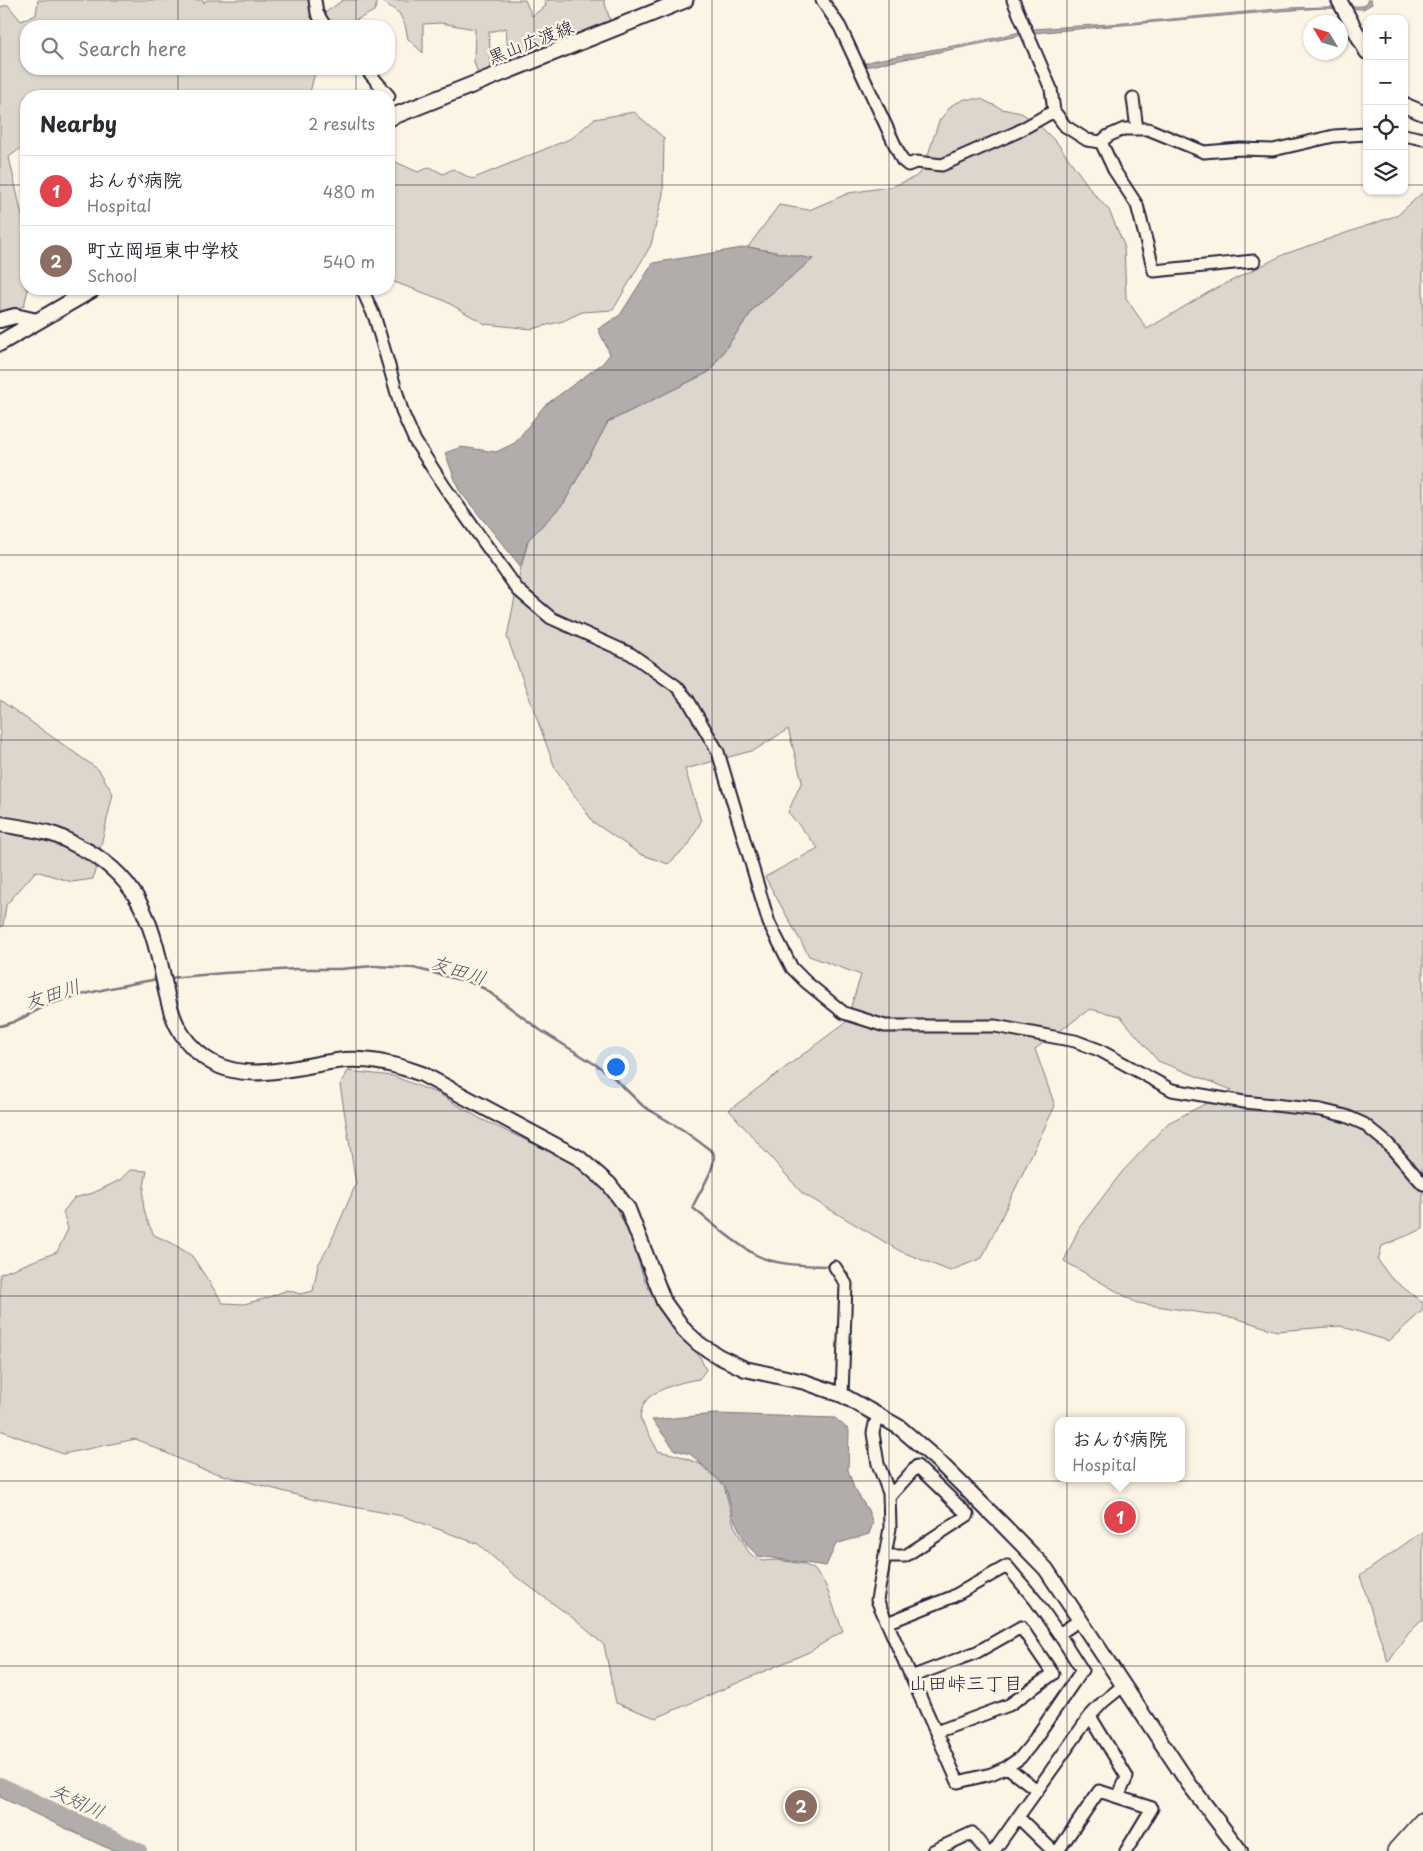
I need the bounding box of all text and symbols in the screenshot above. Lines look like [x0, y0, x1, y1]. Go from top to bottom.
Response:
street label: 黒山広渡線 [483, 12, 577, 70]
north arrow [1303, 15, 1348, 60]
map controls [1363, 15, 1408, 195]
button: + [1363, 15, 1408, 60]
search box [20, 20, 395, 75]
icon: search [38, 34, 66, 62]
text: Search here [78, 34, 187, 62]
button: − [1363, 60, 1408, 105]
button: locate [1363, 105, 1408, 150]
text: Nearby [40, 107, 117, 139]
text: 2 results [308, 111, 375, 135]
button: layers [1363, 150, 1408, 195]
text: おんが病院 [87, 165, 182, 193]
text: 1 [52, 179, 60, 203]
text: 480 m [323, 179, 375, 203]
text: Hospital [87, 193, 151, 217]
text: 町立岡垣東中学校 [87, 235, 239, 263]
text: 2 [50, 249, 62, 273]
text: 540 m [322, 249, 375, 273]
text: School [87, 263, 137, 287]
water label: 友田川 [428, 947, 490, 991]
water label: 友田川 [21, 971, 83, 1015]
your location [603, 1054, 629, 1080]
popup [1055, 1417, 1185, 1482]
text: おんが病院 [1072, 1424, 1168, 1452]
text: Hospital [1072, 1452, 1137, 1476]
pin: 1 [1104, 1498, 1136, 1536]
district label: 山田峠三丁目 [909, 1668, 1023, 1696]
water label: 矢矧川 [46, 1775, 110, 1825]
pin: 2 [785, 1787, 817, 1825]

